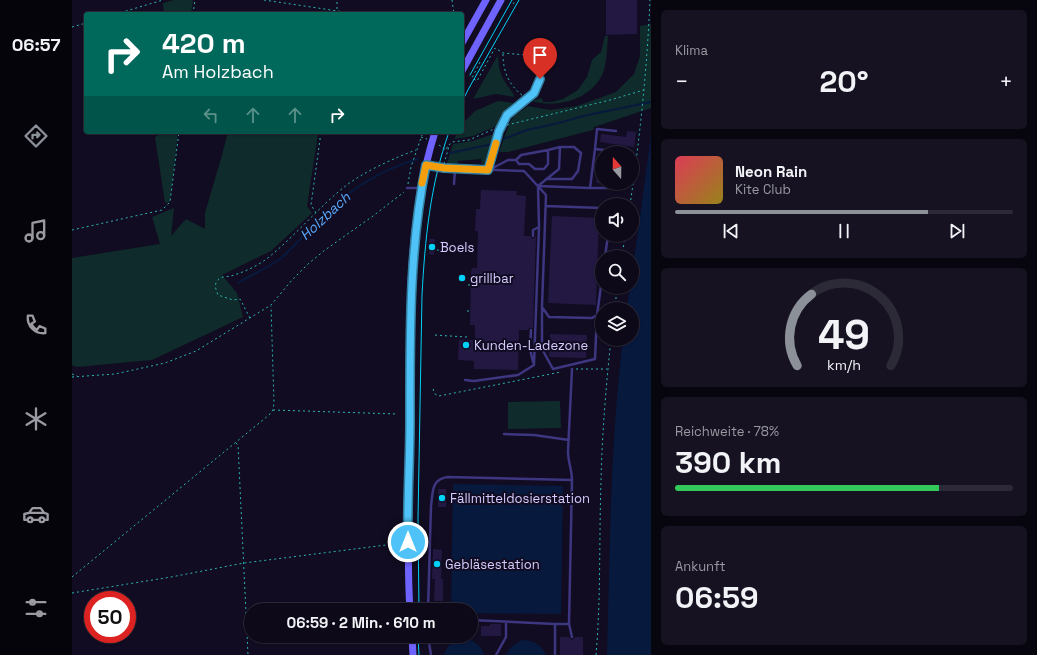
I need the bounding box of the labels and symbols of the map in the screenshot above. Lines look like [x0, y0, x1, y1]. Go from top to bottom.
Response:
pin [523, 38, 557, 79]
north arrow [595, 146, 639, 190]
water label: Holzbach [296, 188, 354, 244]
place label: Boels [440, 239, 475, 256]
marker: Boels [427, 242, 437, 252]
place label: grillbar [470, 270, 514, 287]
marker: grillbar [457, 273, 467, 283]
place label: Kunden-Ladezone [474, 337, 588, 354]
marker: Kunden-Ladezone [461, 340, 471, 350]
place label: Fällmitteldosierstation [450, 490, 590, 507]
marker: Fällmitteldosierstation [437, 493, 447, 503]
position arrow [387, 521, 429, 563]
place label: Gebläsestation [445, 556, 540, 573]
marker: Gebläsestation [432, 559, 442, 569]
speed limit sign: 50 [84, 591, 136, 643]

